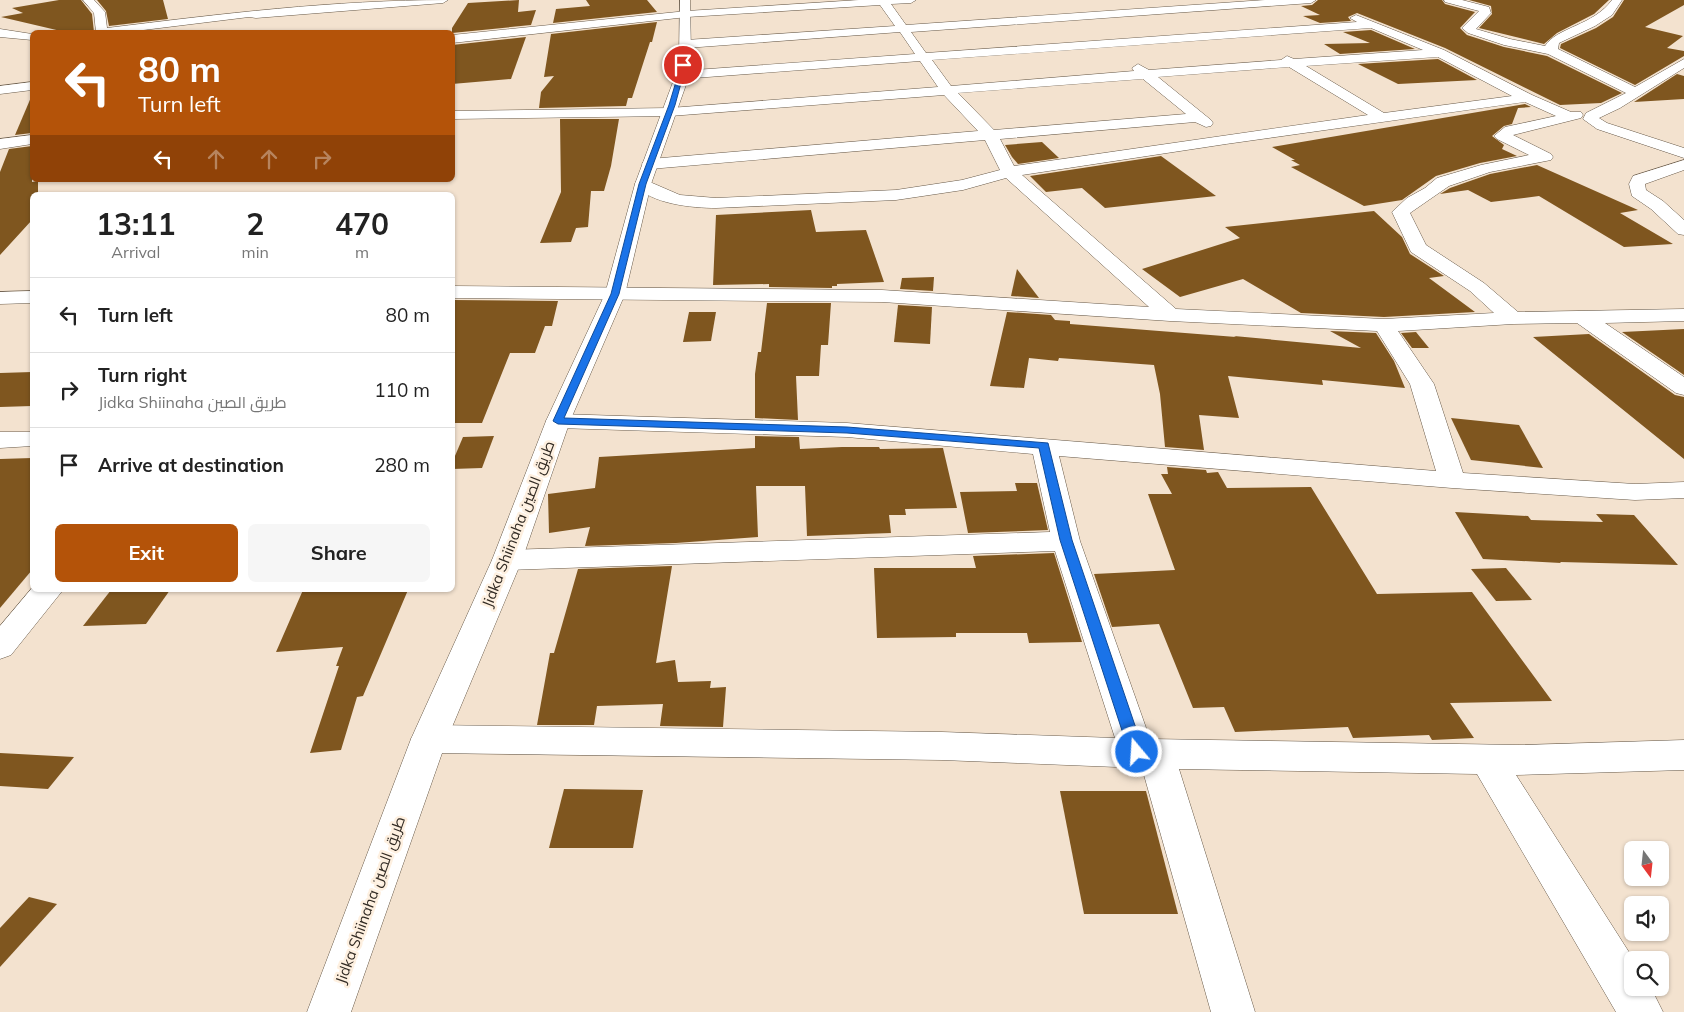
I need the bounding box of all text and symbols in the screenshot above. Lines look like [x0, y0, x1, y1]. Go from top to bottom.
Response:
pin [662, 44, 704, 86]
text: 80 m [138, 47, 221, 91]
icon: left [55, 50, 120, 115]
icon: arrive [669, 51, 697, 79]
text: Turn left [138, 90, 221, 118]
icon: left [149, 145, 177, 173]
icon: ahead [202, 145, 230, 173]
icon: ahead [255, 145, 283, 173]
icon: right [308, 145, 336, 173]
text: 13:11 [96, 205, 176, 243]
text: 2 [246, 205, 264, 243]
text: 470 [335, 205, 389, 243]
text: Arrival [111, 242, 160, 262]
text: min [242, 242, 269, 262]
text: m [355, 242, 369, 262]
icon: left [55, 301, 83, 329]
text: Turn left [98, 303, 173, 327]
text: 80 m [386, 303, 430, 327]
text: Turn right [98, 363, 187, 387]
icon: right [55, 376, 83, 404]
text: 110 m [374, 378, 430, 402]
text: Jidka Shiinaha طريق الصين [98, 392, 287, 412]
street label: Jidka Shiinaha طريق الصين [477, 438, 559, 610]
icon: arrive [55, 451, 83, 479]
text: Arrive at destination [98, 453, 284, 477]
text: 280 m [374, 453, 430, 477]
button: Exit [55, 524, 238, 582]
button: Share [248, 524, 430, 582]
position arrow [1110, 725, 1162, 777]
street label: Jidka Shiinaha طريق الصين [331, 814, 410, 987]
north arrow [1624, 841, 1669, 886]
map controls [1624, 841, 1669, 996]
button: sound [1624, 896, 1669, 941]
button: search [1624, 951, 1669, 996]

